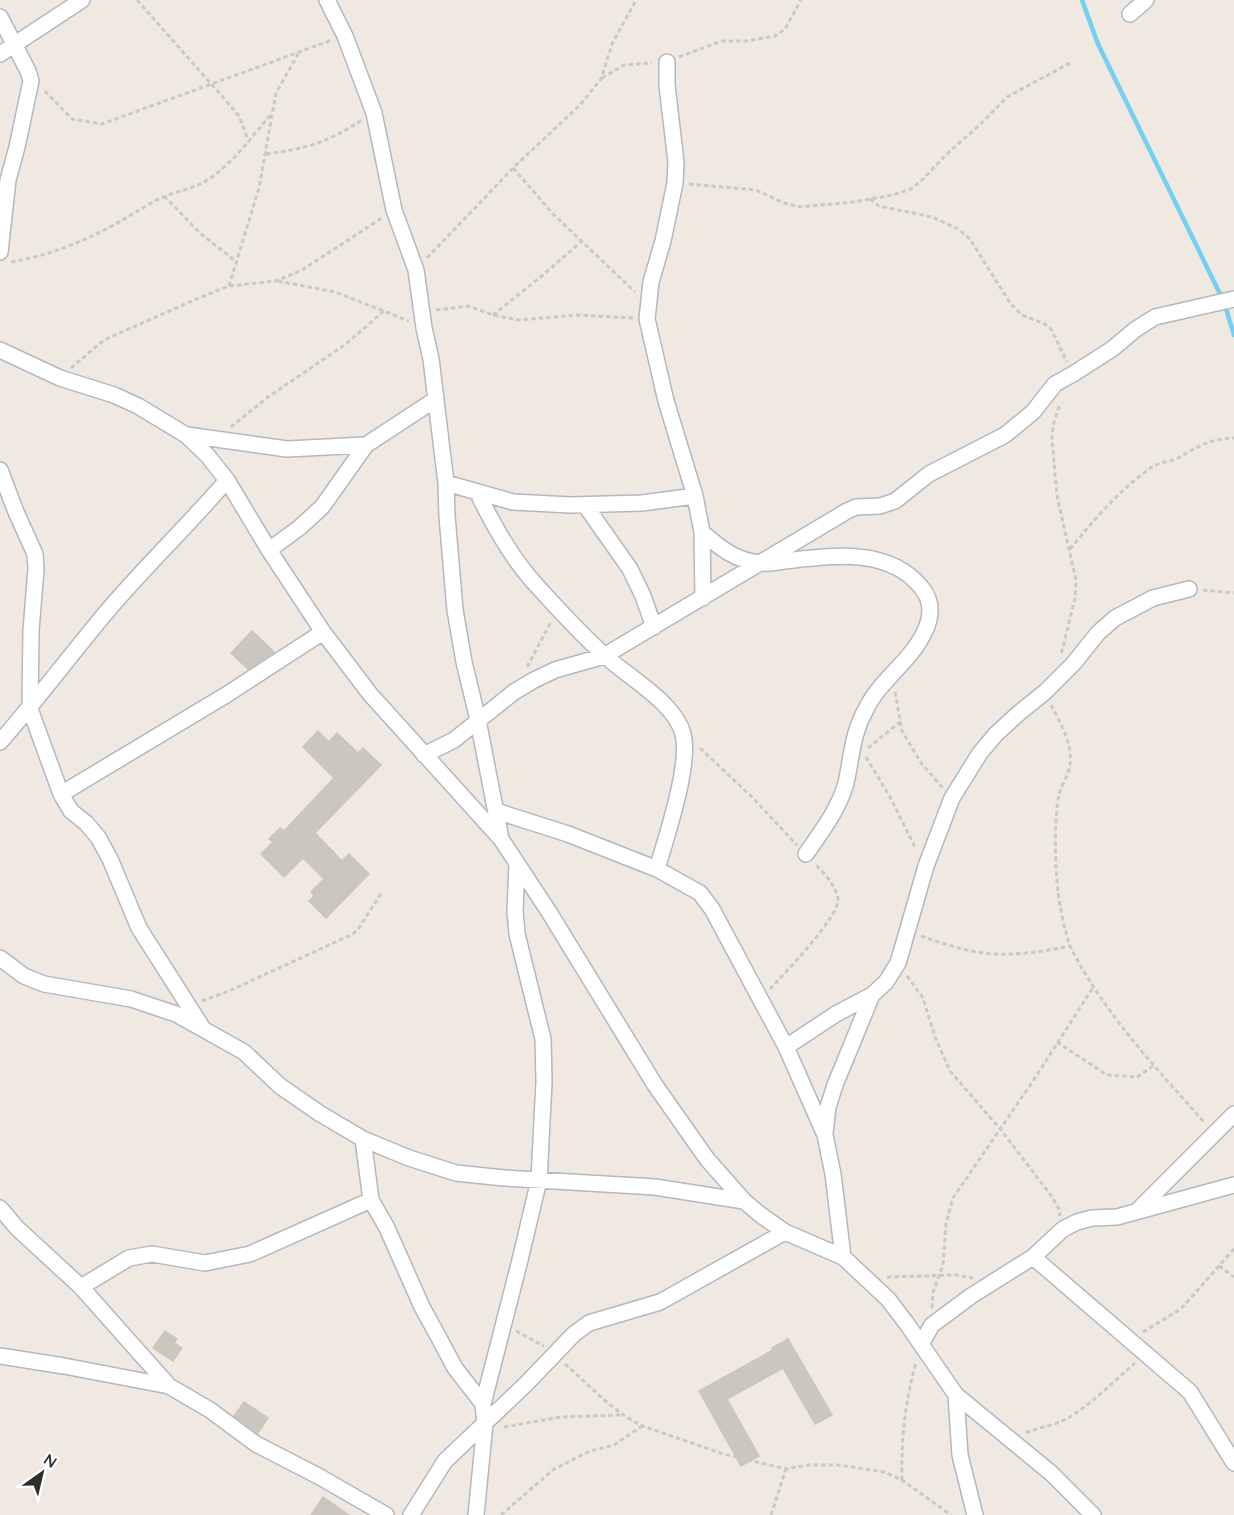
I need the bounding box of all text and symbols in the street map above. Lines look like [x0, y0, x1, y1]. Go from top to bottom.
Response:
north arrow [12, 1443, 72, 1503]
text: N [40, 1449, 61, 1472]

